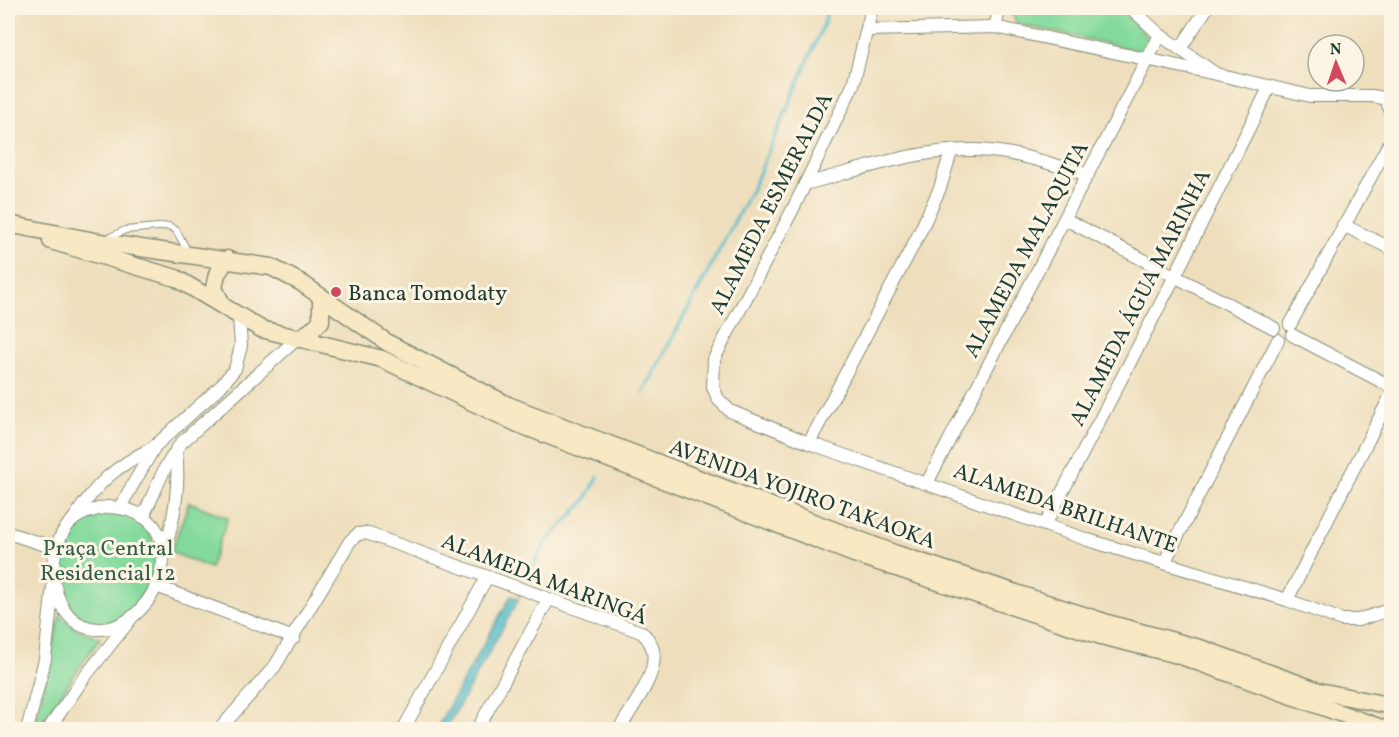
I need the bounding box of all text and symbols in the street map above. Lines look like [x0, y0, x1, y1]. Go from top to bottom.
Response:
north arrow [1306, 33, 1366, 93]
text: N [1329, 39, 1342, 61]
street label: ALAMEDA ESMERALDA [703, 88, 842, 321]
street label: ALAMEDA MALAQUITA [957, 137, 1097, 364]
street label: ALAMEDA ÁGUA MARINHA [1063, 164, 1220, 432]
place label: Banca Tomodaty [348, 279, 507, 310]
marker: Banca Tomodaty [329, 285, 343, 299]
street label: AVENIDA YOJIRO TAKAOKA [664, 433, 940, 558]
street label: ALAMEDA BRILHANTE [949, 456, 1181, 562]
street label: ALAMEDA MARINGÁ [437, 527, 652, 634]
park label: Praça Central Residencial 12 [40, 534, 176, 590]

